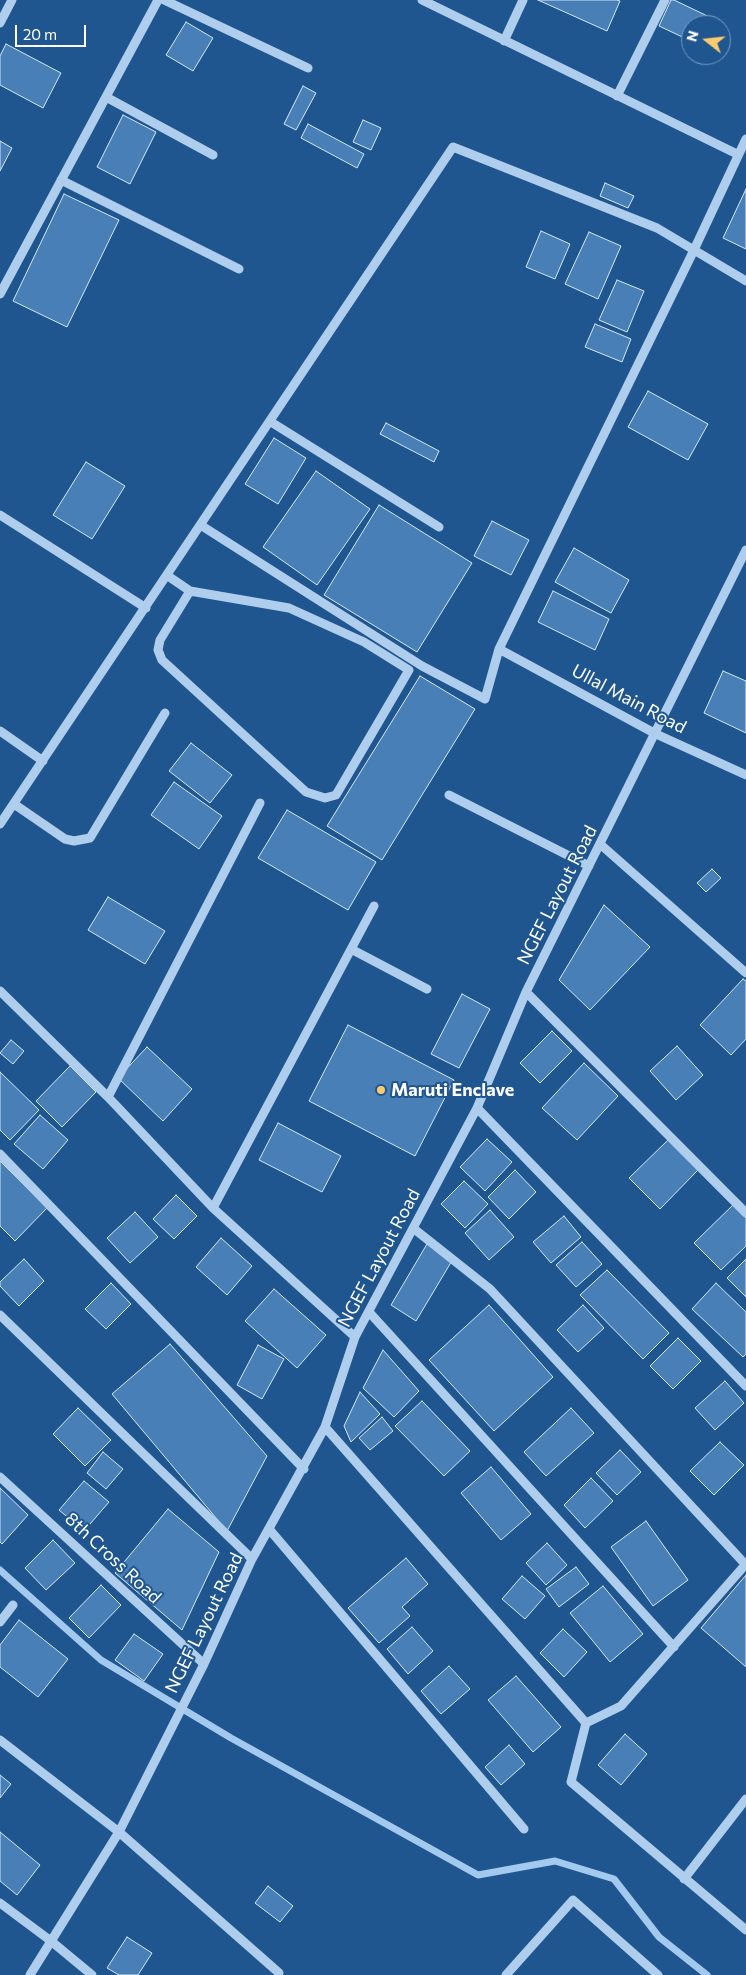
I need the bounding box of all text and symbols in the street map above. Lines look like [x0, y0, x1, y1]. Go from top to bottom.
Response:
scale bar [18, 15, 89, 47]
north arrow [681, 15, 731, 65]
text: 20 m [23, 25, 57, 43]
text: N [682, 29, 702, 43]
street label: Ullal Main Road [568, 660, 690, 738]
street label: NGEF Layout Road [513, 822, 601, 968]
place label: Maruti Enclave [391, 1079, 514, 1101]
marker: Maruti Enclave [375, 1084, 387, 1096]
street label: NGEF Layout Road [333, 1185, 425, 1331]
street label: 8th Cross Road [60, 1508, 166, 1608]
street label: NGEF Layout Road [161, 1549, 247, 1697]

